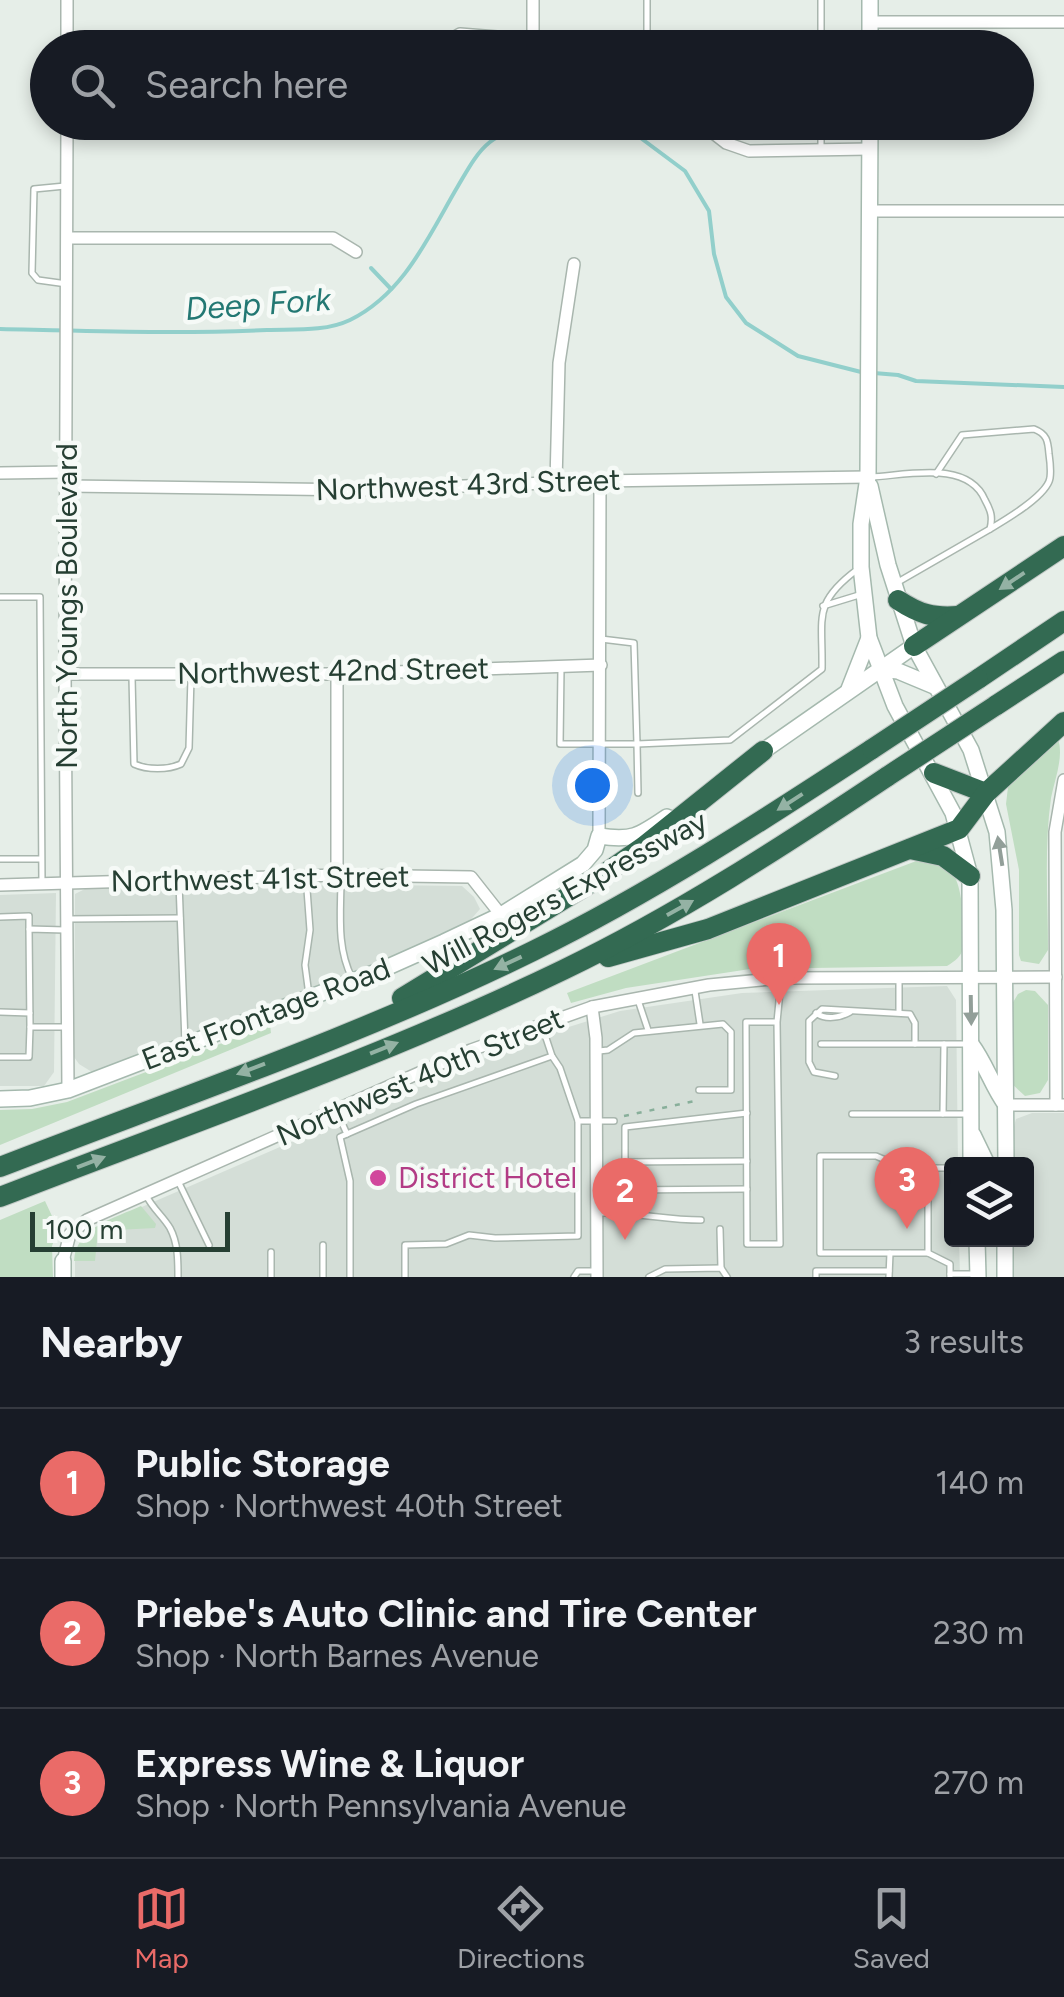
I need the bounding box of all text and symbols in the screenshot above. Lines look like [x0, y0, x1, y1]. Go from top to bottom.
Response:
search box [30, 30, 1034, 140]
icon: search [65, 58, 120, 113]
text: Search here [145, 62, 348, 108]
water label: Deep Fork [184, 280, 334, 328]
street label: North Youngs Boulevard [48, 443, 85, 769]
street label: Northwest 43rd Street [315, 461, 621, 508]
one-way arrow [999, 571, 1026, 589]
street label: Northwest 42nd Street [177, 649, 489, 692]
your location [567, 760, 618, 811]
one-way arrow [776, 793, 804, 811]
street label: Will Rogers Expressway [416, 802, 713, 983]
one-way arrow [992, 835, 1007, 866]
street label: Northwest 41st Street [110, 857, 410, 900]
one-way arrow [665, 900, 694, 917]
pin: 1 [746, 922, 812, 1005]
street label: East Frontage Road [136, 949, 395, 1078]
one-way arrow [493, 954, 522, 971]
one-way arrow [963, 995, 979, 1027]
street label: Northwest 40th Street [271, 999, 569, 1154]
one-way arrow [370, 1040, 400, 1056]
one-way arrow [236, 1062, 266, 1078]
pin: 3 [874, 1146, 940, 1229]
one-way arrow [76, 1154, 106, 1169]
map controls [944, 1157, 1034, 1247]
button: layers [944, 1157, 1034, 1247]
pin: 2 [592, 1158, 658, 1240]
place label: District Hotel [398, 1159, 577, 1196]
marker: District Hotel [367, 1167, 389, 1189]
scale bar [30, 1207, 230, 1252]
text: 100 m [45, 1212, 123, 1246]
text: Nearby [40, 1317, 182, 1368]
text: 3 results [904, 1323, 1024, 1361]
text: Public Storage [135, 1441, 390, 1487]
text: 1 [66, 1464, 79, 1502]
text: 140 m [935, 1464, 1024, 1502]
text: Shop · Northwest 40th Street [135, 1487, 563, 1525]
text: Priebe's Auto Clinic and Tire Center [135, 1591, 757, 1637]
text: 2 [63, 1614, 82, 1652]
text: 230 m [933, 1614, 1024, 1652]
text: Shop · North Barnes Avenue [135, 1637, 539, 1675]
text: Express Wine & Liquor [135, 1741, 524, 1787]
text: 3 [64, 1764, 81, 1802]
text: 270 m [933, 1764, 1024, 1802]
text: Shop · North Pennsylvania Avenue [135, 1787, 626, 1825]
tab: Map [134, 1881, 189, 1975]
tab: Directions [457, 1881, 585, 1975]
tab: Saved [853, 1881, 930, 1975]

